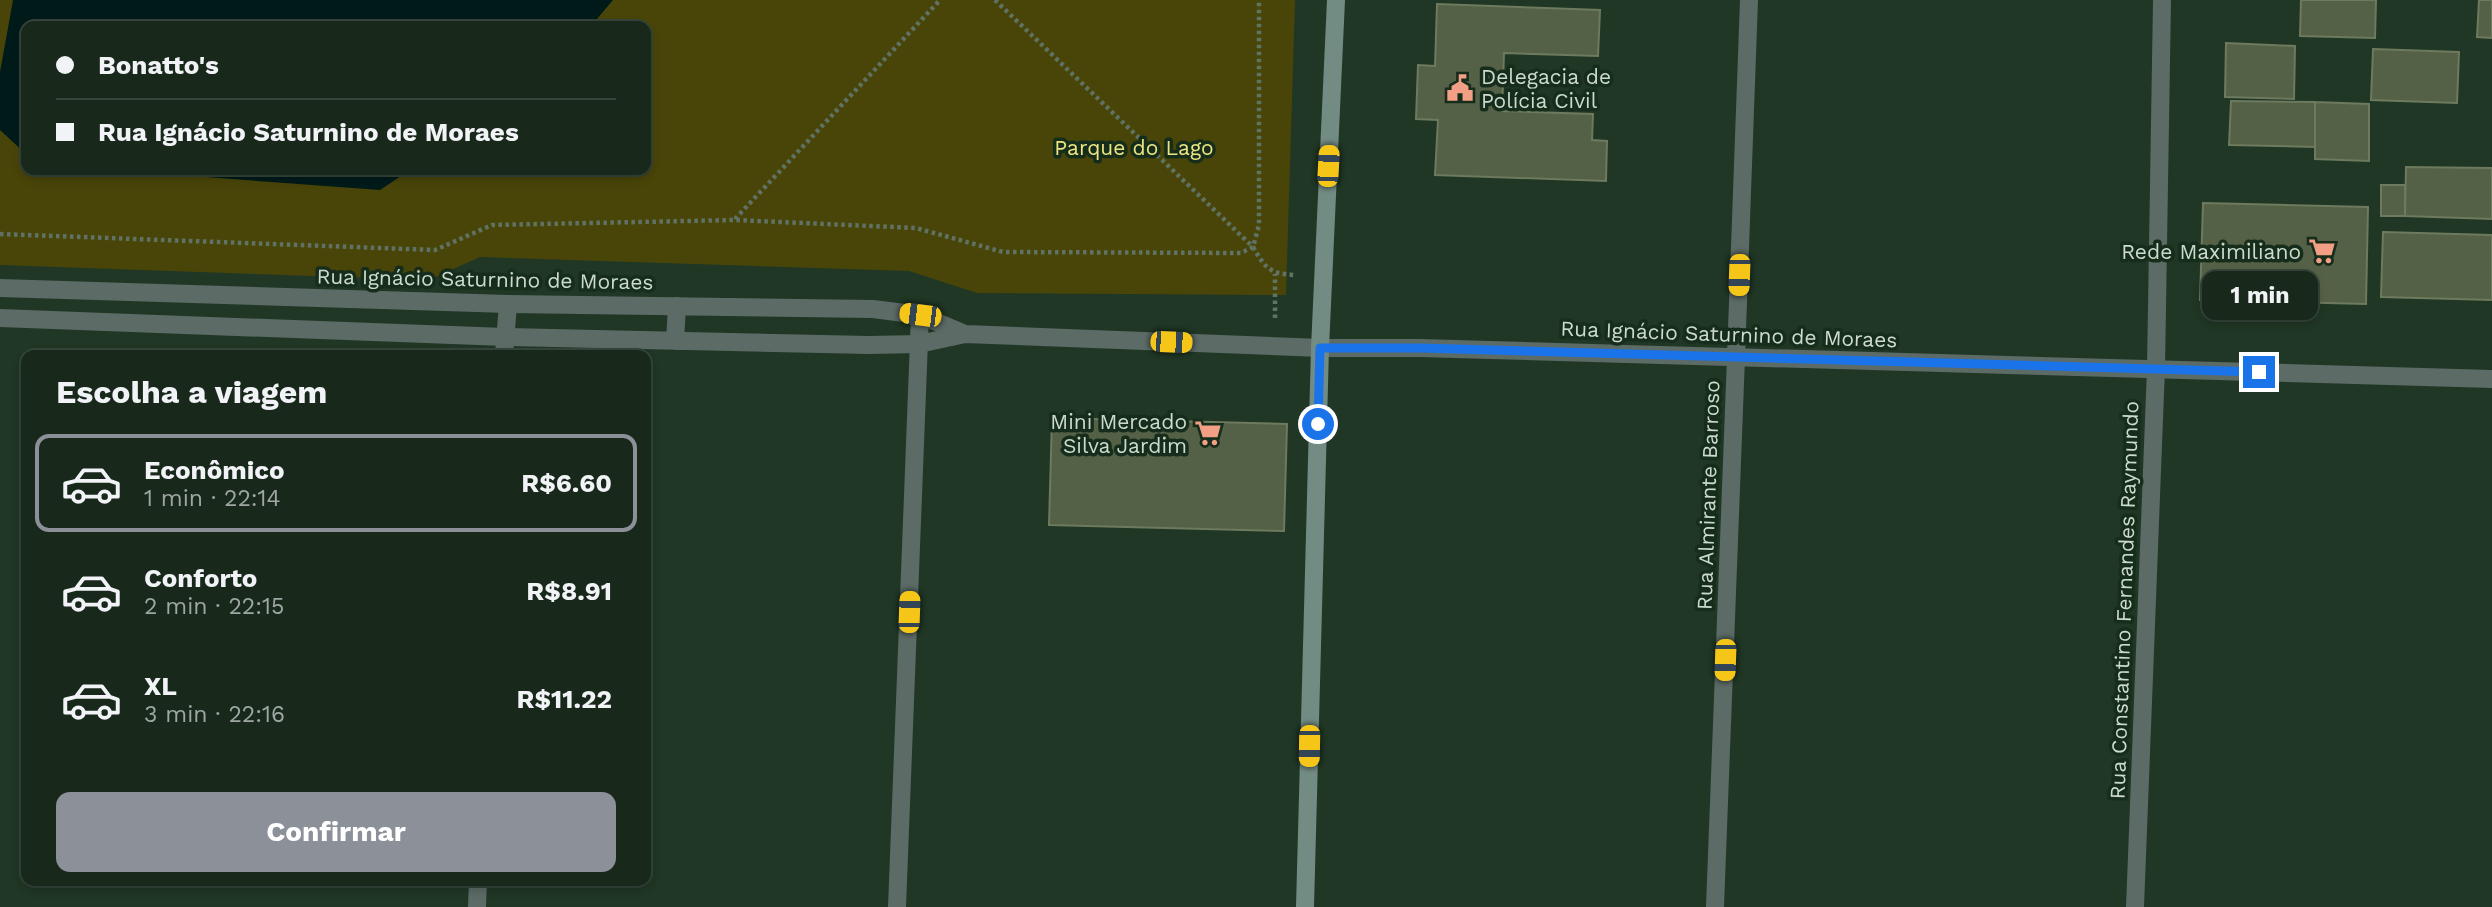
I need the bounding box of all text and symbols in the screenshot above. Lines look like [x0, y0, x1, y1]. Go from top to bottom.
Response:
text: Bonatto's [98, 50, 219, 80]
place label: Delegacia de Polícia Civil [1481, 64, 1611, 113]
public building icon: Delegacia de Polícia Civil [1445, 73, 1475, 103]
text: Rua Ignácio Saturnino de Moraes [98, 117, 519, 147]
park label: Parque do Lago [1054, 135, 1214, 160]
car [1317, 144, 1340, 188]
supermarket icon: Rede Maximiliano [2307, 236, 2337, 266]
place label: Rede Maximiliano [2121, 239, 2301, 264]
car [1728, 254, 1751, 296]
street label: Rua Ignácio Saturnino de Moraes [316, 264, 654, 294]
callout: 1 min [2201, 270, 2317, 320]
text: 1 min [2230, 282, 2290, 309]
car [898, 302, 943, 328]
street label: Rua Ignácio Saturnino de Moraes [1560, 316, 1898, 352]
car [1150, 331, 1193, 353]
route end [2243, 356, 2275, 388]
text: Escolha a viagem [56, 373, 327, 411]
street label: Rua Almirante Barroso [1691, 380, 1725, 610]
street label: Rua Constantino Fernandes Raymundo [2105, 400, 2143, 800]
route start [1302, 408, 1334, 440]
place label: Mini Mercado Silva Jardim [1050, 409, 1187, 458]
supermarket icon: Mini Mercado Silva Jardim [1193, 418, 1223, 448]
icon: car [60, 452, 123, 515]
text: Econômico [144, 455, 285, 485]
text: R$6.60 [521, 468, 612, 498]
text: 1 min · 22:14 [144, 485, 281, 512]
icon: car [60, 560, 123, 623]
text: Conforto [144, 563, 257, 593]
text: R$8.91 [526, 576, 612, 606]
car [898, 591, 921, 633]
text: 2 min · 22:15 [144, 593, 284, 620]
car [1714, 639, 1737, 681]
icon: car [60, 668, 123, 731]
text: XL [144, 671, 177, 701]
text: R$11.22 [516, 684, 612, 714]
text: 3 min · 22:16 [144, 701, 285, 728]
car [1299, 725, 1320, 767]
button: Confirmar [56, 792, 616, 872]

